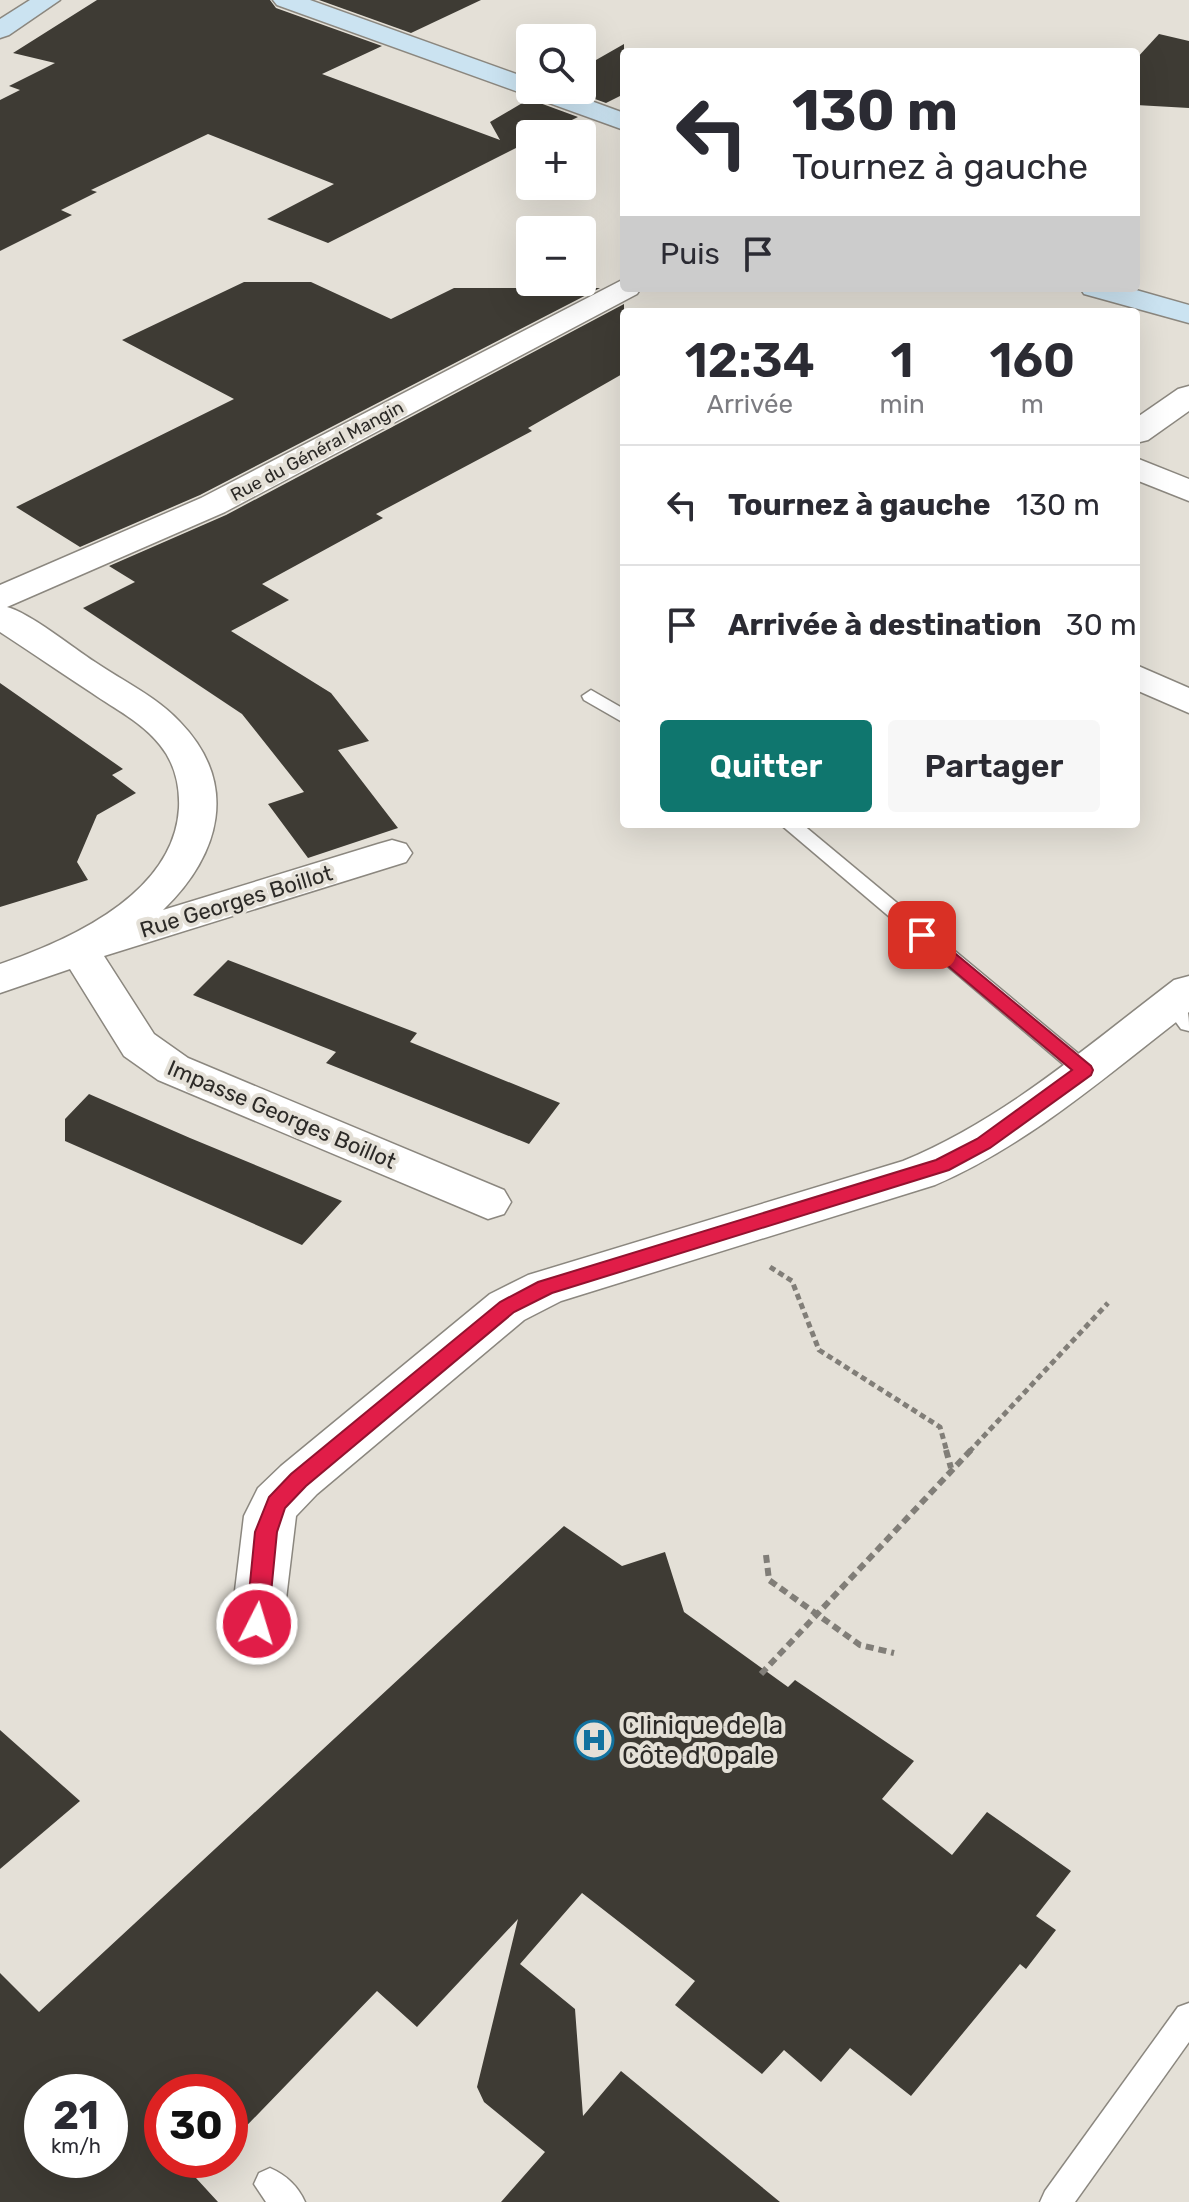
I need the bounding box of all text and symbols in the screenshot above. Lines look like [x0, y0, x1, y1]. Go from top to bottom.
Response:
map controls [516, 24, 596, 296]
button: search [516, 24, 596, 104]
text: 130 m [792, 78, 958, 144]
icon: left [660, 80, 764, 184]
button: + [516, 120, 596, 200]
text: Tournez à gauche [792, 145, 1088, 188]
button: − [516, 216, 596, 296]
icon: arrive [736, 232, 780, 276]
text: Puis [660, 236, 720, 272]
text: 12:34 [685, 332, 815, 389]
text: 1 [891, 332, 914, 389]
text: 160 [990, 332, 1075, 389]
text: Arrivée [707, 389, 793, 420]
text: min [880, 389, 925, 420]
text: m [1021, 389, 1044, 420]
street label: Rue du Général Mangin [227, 396, 407, 506]
icon: left [660, 483, 704, 527]
text: Tournez à gauche [728, 487, 991, 523]
text: 130 m [1016, 487, 1100, 523]
icon: arrive [660, 603, 704, 647]
text: Arrivée à destination [728, 607, 1042, 643]
text: 30 m [1066, 607, 1137, 643]
button: Quitter [660, 720, 872, 812]
button: Partager [888, 720, 1100, 812]
street label: Rue Georges Boillot [137, 859, 336, 944]
pin [888, 901, 956, 969]
icon: arrive [900, 913, 944, 957]
street label: Impasse Georges Boillot [164, 1054, 400, 1175]
position arrow [215, 1582, 299, 1666]
place label: Clinique de la Côte d'Opale [622, 1710, 783, 1771]
hospital icon: Clinique de la Côte d'Opale [573, 1719, 615, 1761]
speed limit sign: 30 [144, 2074, 248, 2178]
text: 21 [53, 2092, 99, 2139]
text: km/h [51, 2134, 101, 2158]

